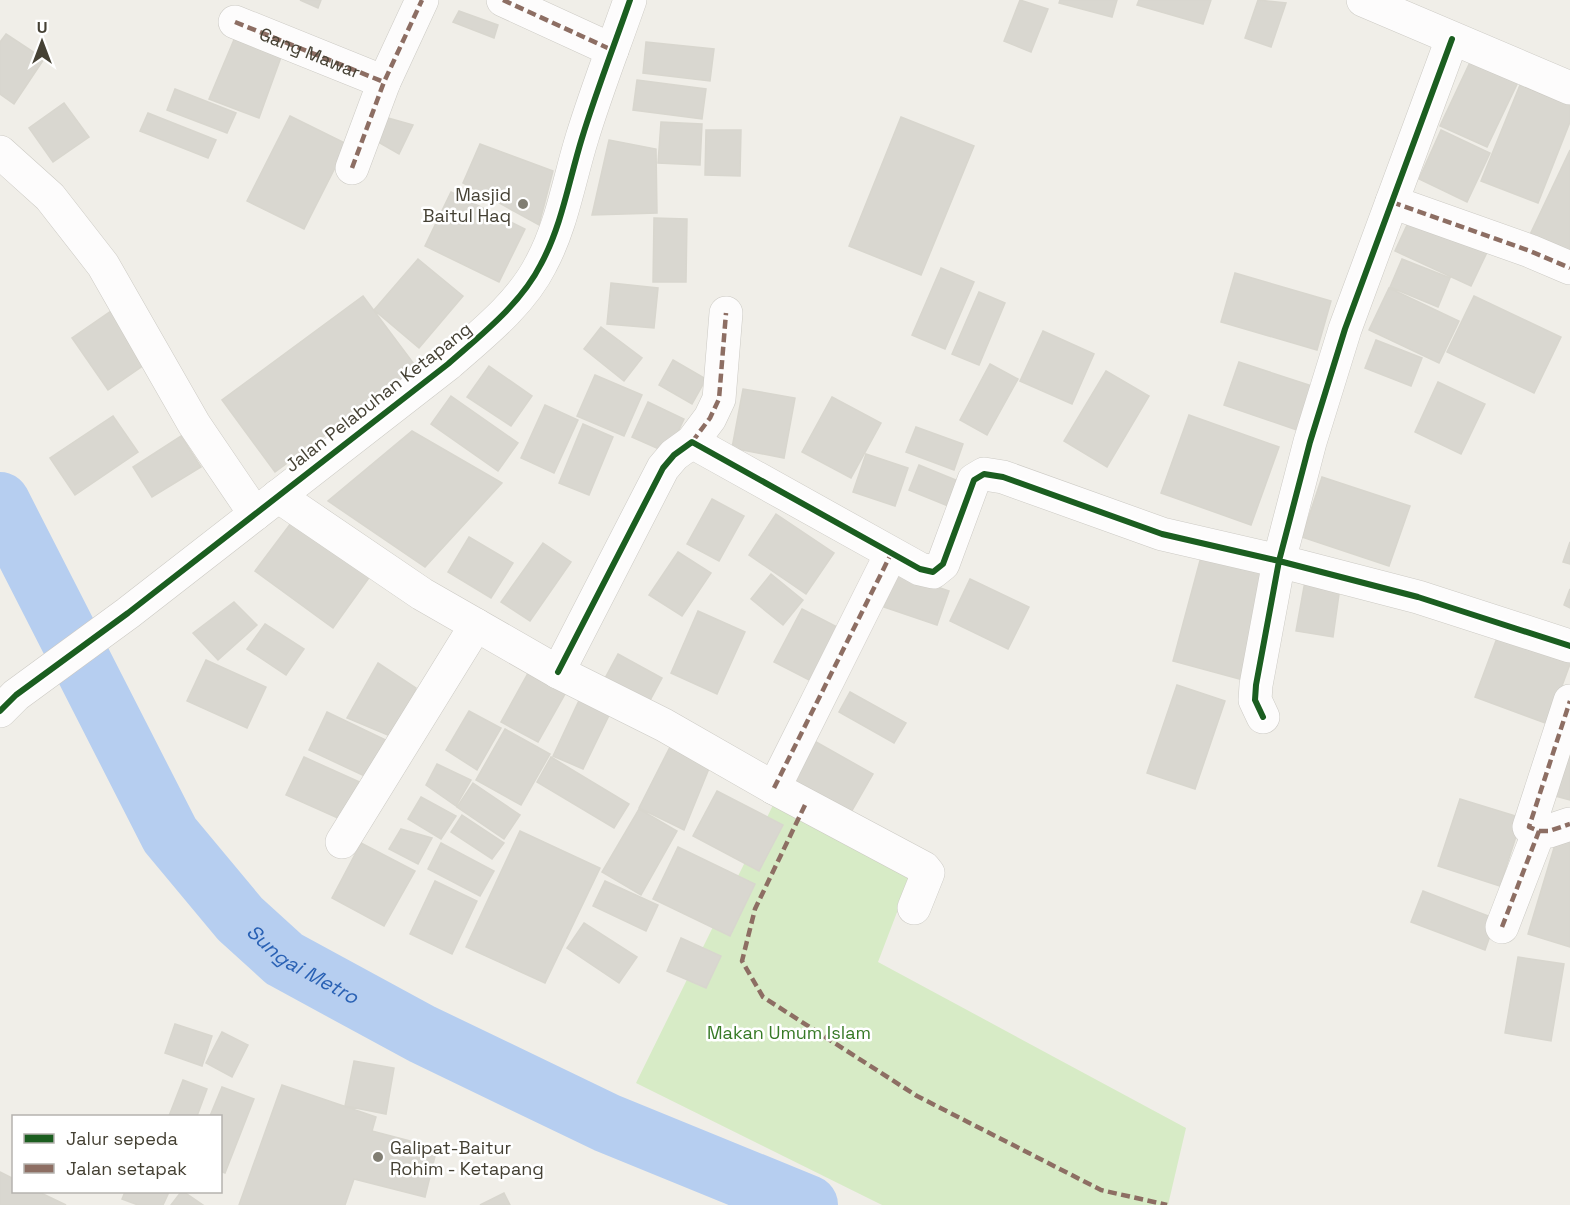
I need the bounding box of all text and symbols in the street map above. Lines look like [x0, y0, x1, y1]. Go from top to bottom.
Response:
north arrow [12, 12, 72, 72]
text: U [37, 17, 47, 38]
street label: Gang Mawar [256, 22, 364, 83]
place label: Masjid Baitul Haq [423, 183, 511, 227]
marker: Masjid Baitul Haq [516, 197, 530, 211]
street label: Jalan Pelabuhan Ketapang [280, 317, 476, 477]
water label: Sungai Metro [241, 918, 363, 1010]
park label: Makan Umum Islam [707, 1021, 871, 1044]
legend [12, 1115, 222, 1193]
text: Jalur sepeda [66, 1127, 178, 1150]
place label: Galipat-Baitur Rohim - Ketapang [390, 1136, 544, 1180]
marker: Galipat-Baitur Rohim - Ketapang [371, 1150, 385, 1164]
text: Jalan setapak [66, 1157, 187, 1180]

